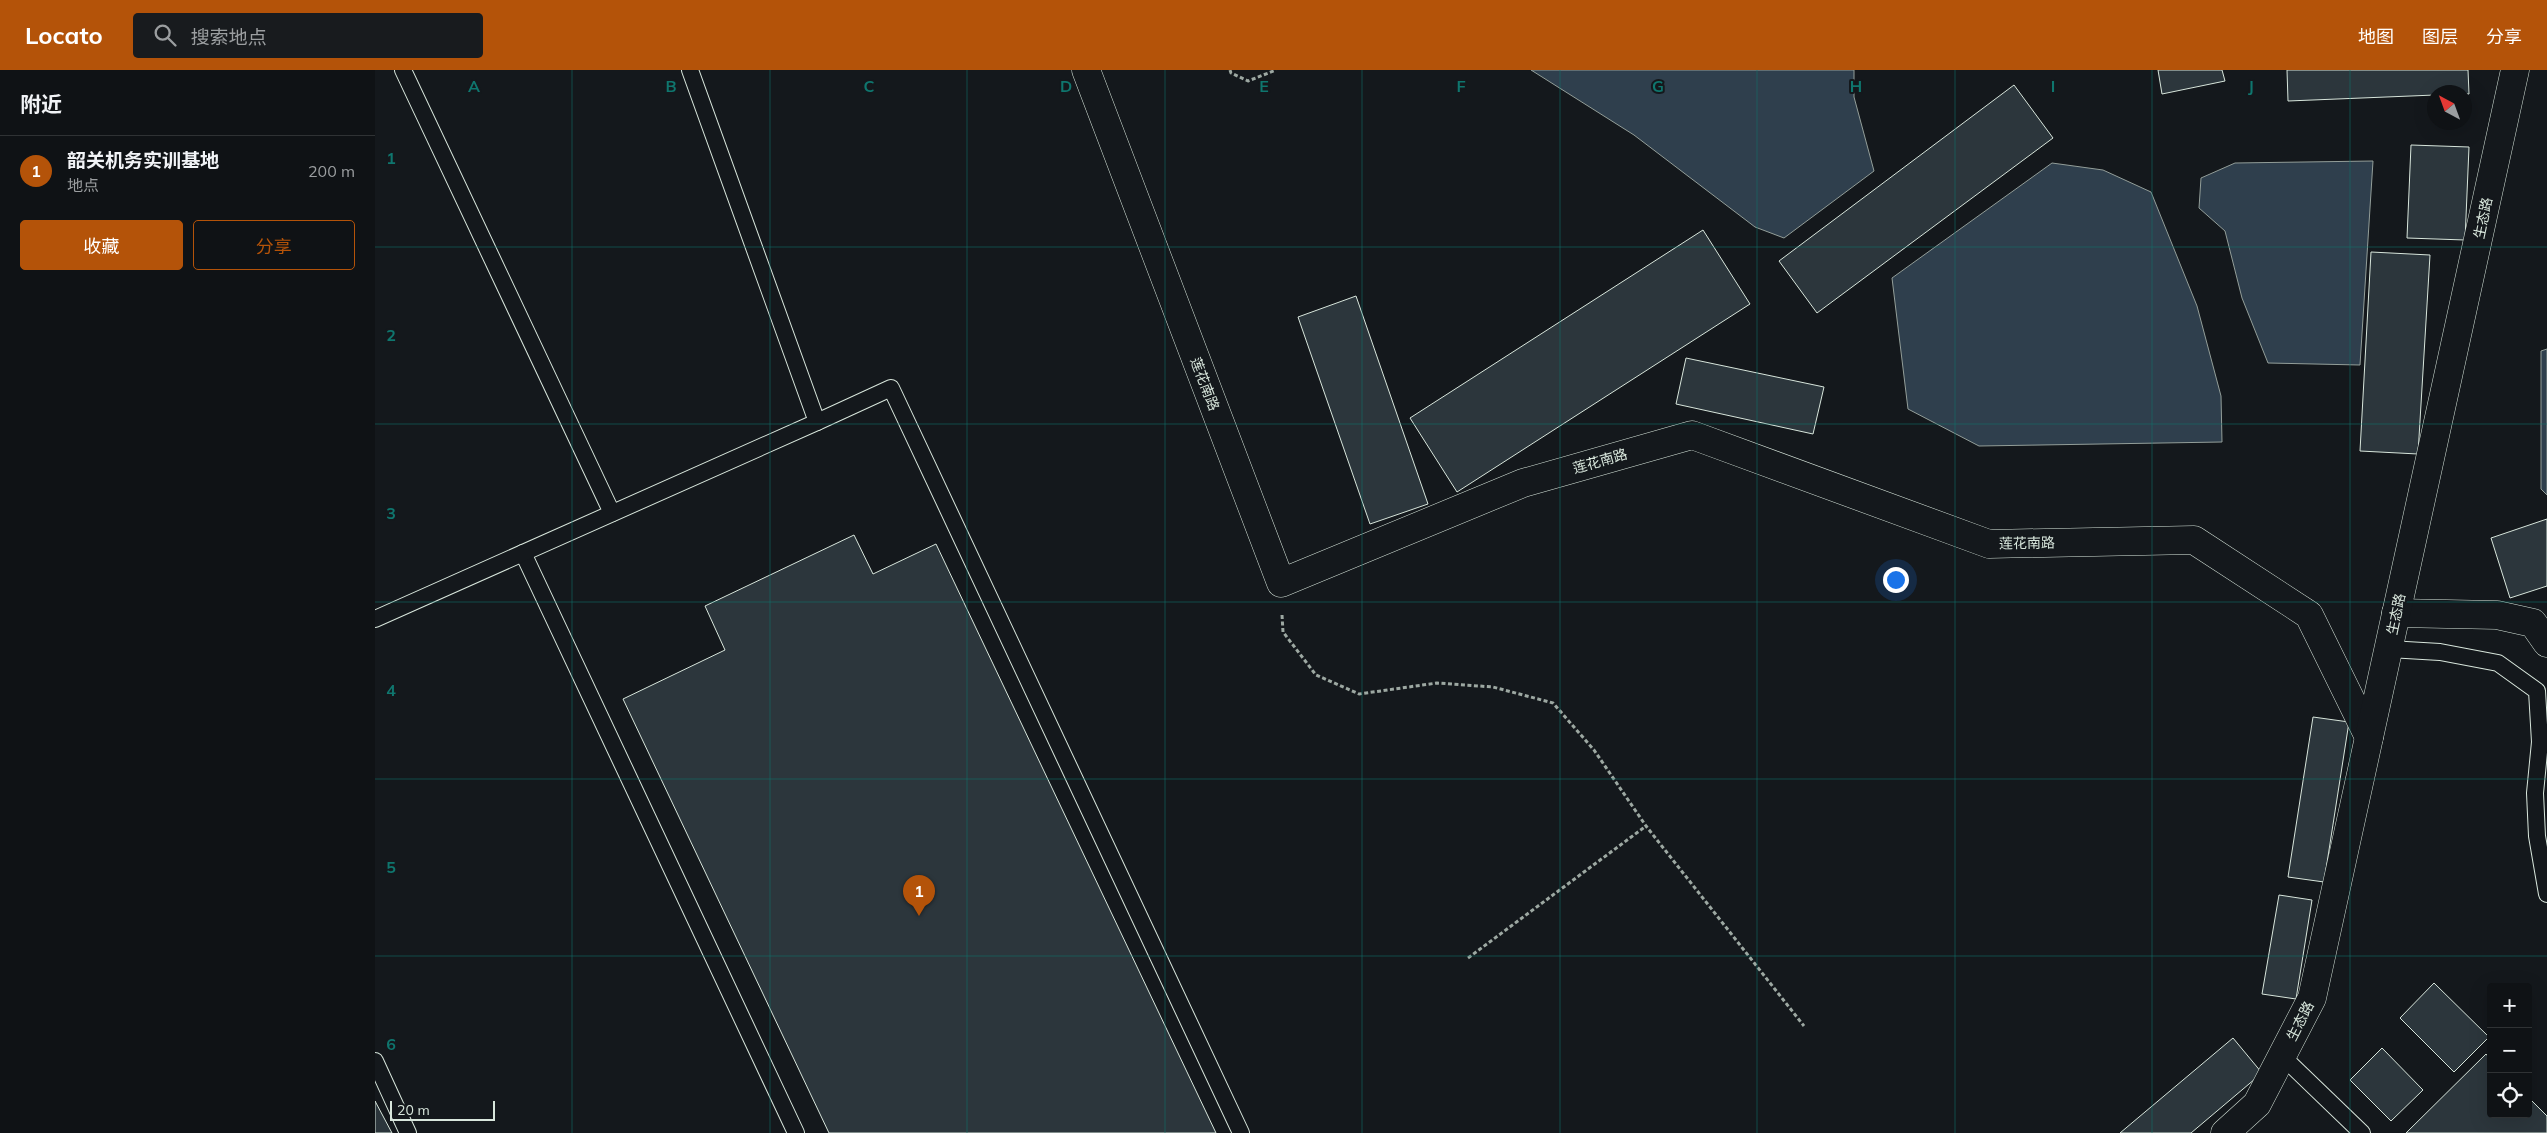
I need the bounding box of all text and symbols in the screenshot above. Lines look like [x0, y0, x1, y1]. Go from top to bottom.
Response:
search box [133, 13, 483, 58]
text: Locato [25, 20, 103, 50]
icon: search [151, 21, 179, 49]
text: 搜索地点 [191, 25, 267, 49]
text: 地图 [2358, 25, 2394, 48]
text: 图层 [2422, 25, 2458, 48]
text: 分享 [2486, 25, 2522, 48]
text: A [468, 76, 480, 96]
text: B [665, 76, 677, 96]
text: C [864, 76, 875, 96]
text: D [1060, 76, 1072, 96]
text: E [1259, 76, 1269, 96]
text: F [1456, 76, 1466, 96]
text: G [1652, 76, 1664, 96]
text: H [1850, 76, 1862, 96]
text: I [2051, 76, 2055, 96]
text: J [2248, 76, 2254, 96]
north arrow [2427, 85, 2472, 130]
text: 附近 [20, 91, 62, 117]
text: 韶关机务实训基地 [67, 148, 219, 172]
text: 1 [386, 148, 396, 168]
text: 1 [31, 161, 41, 181]
text: 200 m [308, 161, 355, 181]
text: 地点 [67, 175, 99, 195]
street label: 生态路 [2470, 196, 2496, 240]
button: 收藏 [20, 220, 183, 270]
button: 分享 [193, 220, 355, 270]
text: 2 [386, 325, 396, 345]
street label: 莲花南路 [1187, 355, 1223, 413]
street label: 莲花南路 [1571, 445, 1629, 477]
text: 3 [386, 503, 396, 523]
street label: 莲花南路 [1999, 534, 2055, 552]
your location [1883, 567, 1909, 593]
street label: 生态路 [2383, 592, 2409, 636]
text: 4 [386, 680, 396, 700]
text: 5 [386, 857, 396, 877]
pin: 1 [903, 875, 935, 916]
map controls [2487, 983, 2532, 1118]
button: + [2487, 983, 2532, 1028]
street label: 生态路 [2282, 998, 2318, 1044]
button: − [2487, 1028, 2532, 1073]
text: 6 [386, 1034, 396, 1054]
button: locate [2487, 1073, 2532, 1118]
scale bar [390, 1098, 495, 1121]
text: 20 m [397, 1101, 430, 1119]

